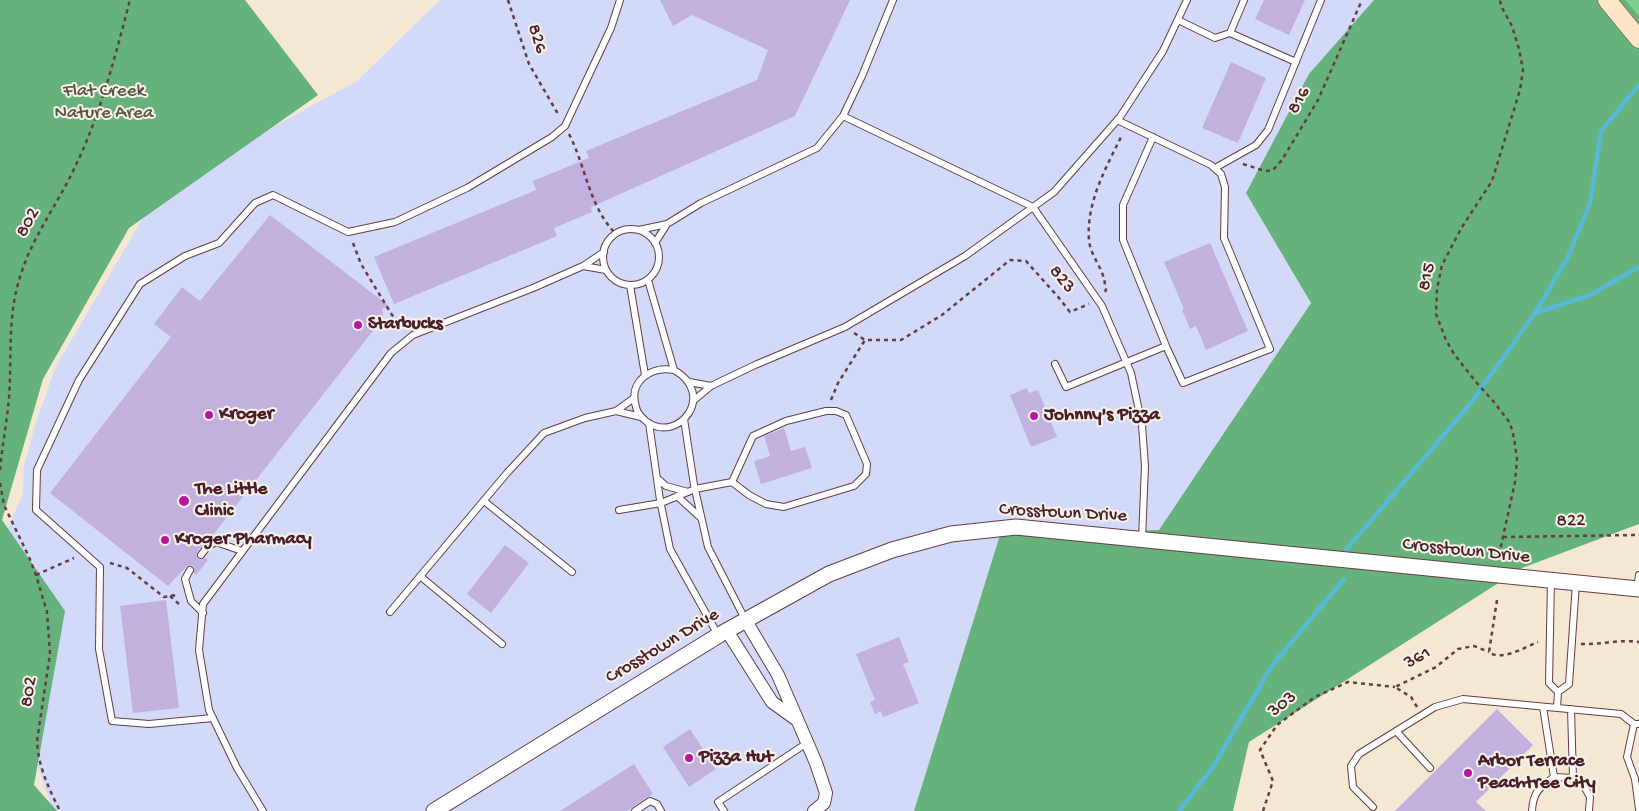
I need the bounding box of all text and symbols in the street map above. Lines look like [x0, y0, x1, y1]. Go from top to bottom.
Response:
street label: 826 [521, 22, 551, 56]
park label: Flat Creek Nature Area [55, 81, 153, 125]
street label: 816 [1283, 83, 1317, 119]
street label: 802 [12, 204, 46, 242]
street label: 823 [1043, 261, 1079, 299]
street label: 815 [1414, 261, 1442, 293]
place label: Starbucks [368, 314, 443, 336]
marker: Starbucks [352, 319, 364, 331]
place label: Kroger [219, 404, 273, 426]
place label: Johnny's Pizza [1044, 405, 1160, 427]
marker: Kroger [203, 409, 215, 421]
marker: Johnny's Pizza [1028, 410, 1040, 422]
place label: The Little Clinic [195, 479, 267, 523]
marker: The Little Clinic [177, 494, 191, 508]
street label: Crosstown Drive [998, 499, 1128, 529]
street label: 822 [1556, 510, 1586, 534]
place label: Kroger Pharmacy [175, 529, 312, 551]
marker: Kroger Pharmacy [159, 534, 171, 546]
street label: Crosstown Drive [1401, 534, 1531, 570]
street label: Crosstown Drive [602, 604, 724, 690]
street label: 361 [1401, 643, 1435, 675]
street label: 802 [16, 675, 44, 709]
street label: 303 [1264, 687, 1302, 723]
place label: Pizza Hut [699, 747, 773, 769]
place label: Arbor Terrace Peachtree City [1478, 751, 1596, 795]
marker: Pizza Hut [683, 752, 695, 764]
marker: Arbor Terrace Peachtree City [1462, 767, 1474, 779]

